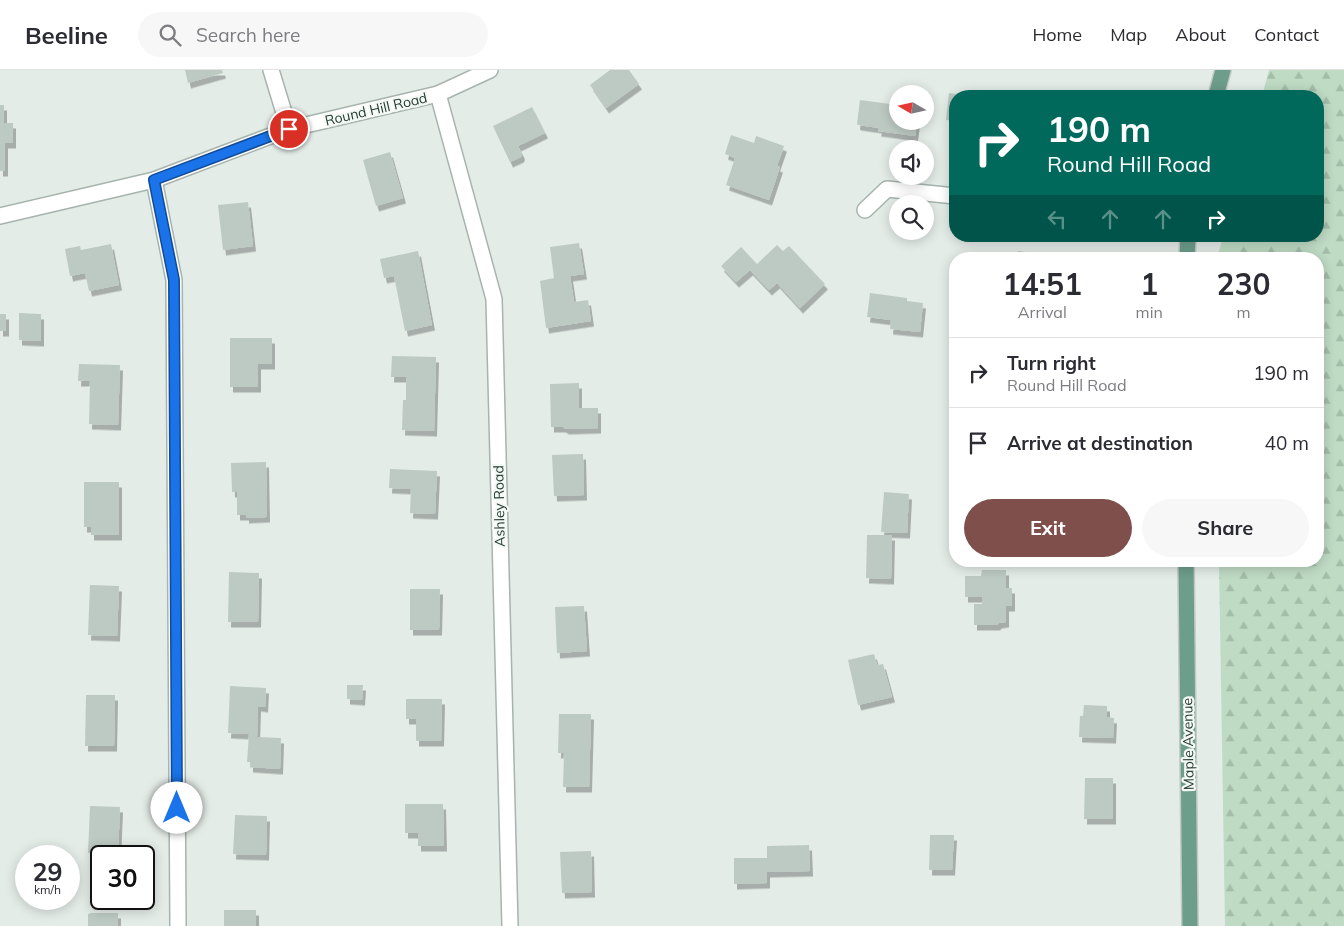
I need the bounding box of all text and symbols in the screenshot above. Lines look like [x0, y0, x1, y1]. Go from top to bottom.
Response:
search box [138, 12, 488, 57]
text: Beeline [25, 20, 108, 50]
icon: search [156, 21, 184, 49]
text: Search here [196, 23, 300, 47]
text: Home [1032, 23, 1082, 46]
text: Map [1110, 23, 1147, 46]
text: About [1175, 23, 1226, 46]
text: Contact [1254, 23, 1319, 46]
north arrow [889, 85, 934, 130]
map controls [889, 85, 934, 240]
street label: Round Hill Road [323, 88, 429, 130]
text: 190 m [1047, 107, 1151, 151]
pin [268, 108, 310, 150]
icon: right [964, 110, 1029, 175]
icon: arrive [275, 115, 303, 143]
button: sound [889, 140, 934, 185]
text: Round Hill Road [1047, 150, 1211, 178]
button: search [889, 195, 934, 240]
icon: left [1043, 205, 1071, 233]
icon: ahead [1096, 205, 1124, 233]
icon: ahead [1149, 205, 1177, 233]
icon: right [1202, 205, 1230, 233]
text: 14:51 [1003, 265, 1082, 303]
text: 1 [1140, 265, 1158, 303]
text: 230 [1216, 265, 1270, 303]
text: Arrival [1018, 302, 1067, 322]
text: min [1136, 302, 1163, 322]
text: m [1236, 302, 1250, 322]
text: Turn right [1007, 351, 1096, 375]
icon: right [964, 359, 992, 387]
text: 190 m [1253, 361, 1309, 385]
text: Round Hill Road [1007, 375, 1127, 395]
icon: arrive [964, 429, 992, 457]
text: Arrive at destination [1007, 431, 1193, 455]
text: 40 m [1265, 431, 1309, 455]
street label: Ashley Road [489, 465, 509, 547]
button: Exit [964, 499, 1132, 557]
button: Share [1142, 499, 1309, 557]
street label: Maple Avenue [1178, 698, 1198, 790]
position arrow [150, 781, 202, 833]
speed limit sign: 30 [90, 845, 155, 910]
text: 29 [32, 856, 63, 887]
text: km/h [34, 882, 61, 897]

